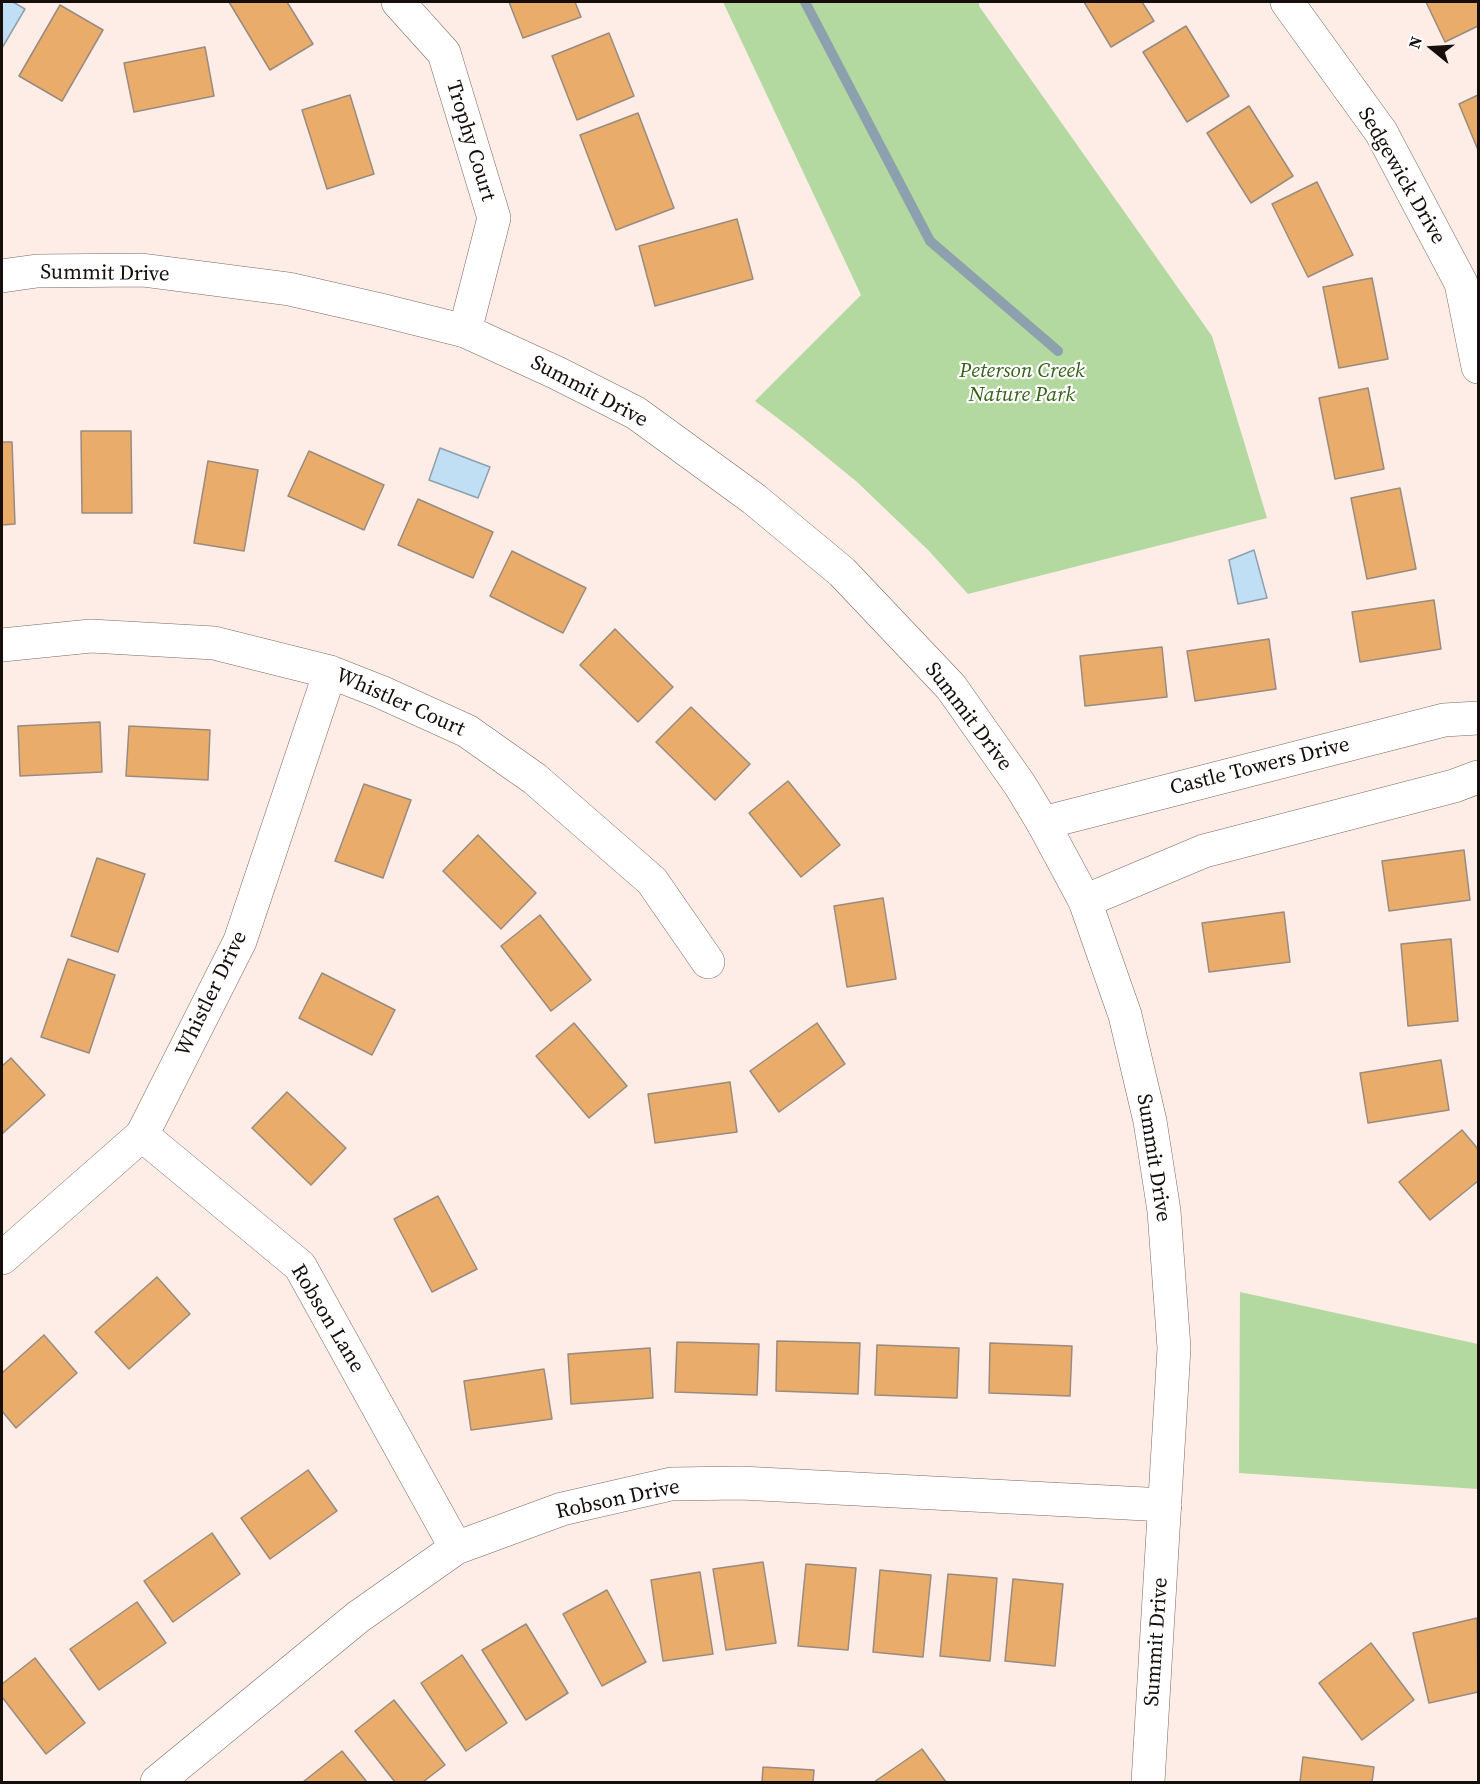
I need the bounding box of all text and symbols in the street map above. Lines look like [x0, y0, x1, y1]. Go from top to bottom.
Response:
north arrow [1402, 18, 1462, 78]
text: N [1403, 33, 1427, 51]
street label: Trophy Court [440, 78, 500, 204]
street label: Sedgewick Drive [1352, 103, 1450, 249]
street label: Summit Drive [40, 260, 170, 288]
street label: Summit Drive [526, 351, 652, 433]
park label: Peterson Creek Nature Park [959, 359, 1085, 409]
street label: Summit Drive [919, 658, 1017, 776]
street label: Whistler Court [332, 663, 468, 743]
street label: Castle Towers Drive [1168, 733, 1352, 801]
street label: Whistler Drive [171, 927, 253, 1061]
street label: Summit Drive [1130, 1092, 1176, 1224]
street label: Robson Lane [285, 1260, 369, 1378]
street label: Robson Drive [554, 1475, 682, 1525]
street label: Summit Drive [1140, 1577, 1174, 1707]

